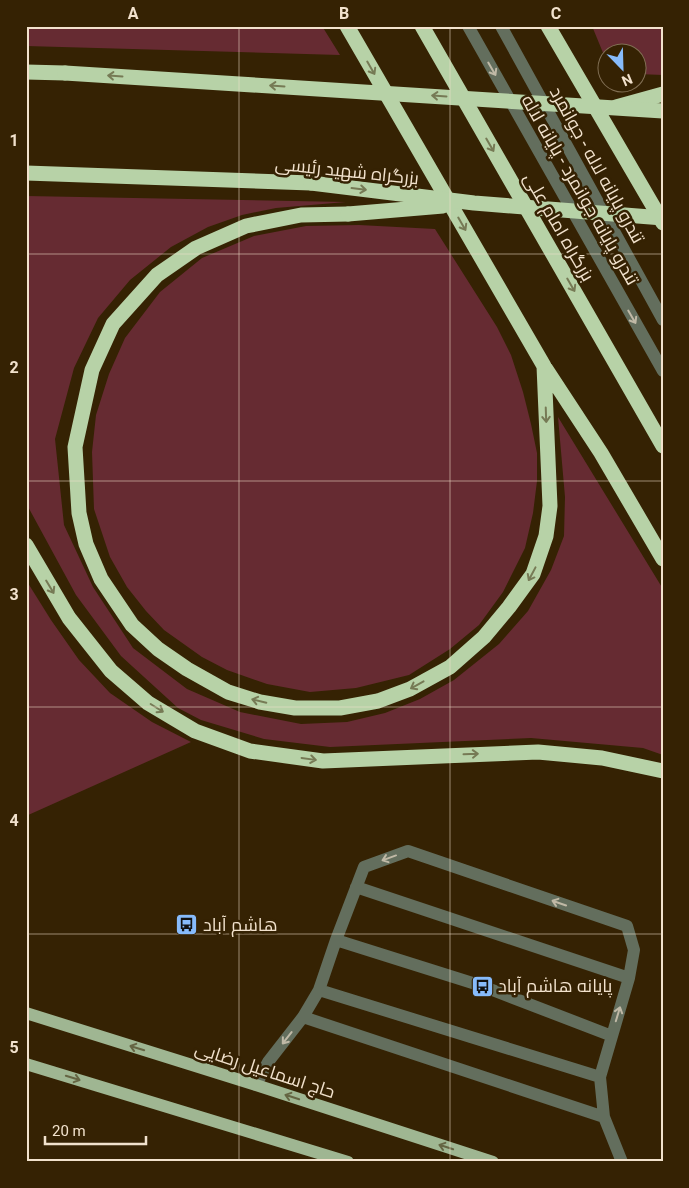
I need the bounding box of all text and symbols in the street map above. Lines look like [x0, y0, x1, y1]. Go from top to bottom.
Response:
text: A [128, 4, 139, 23]
text: B [339, 4, 349, 23]
text: C [551, 4, 561, 23]
north arrow [596, 42, 646, 92]
one-way arrow [367, 61, 377, 75]
one-way arrow [487, 61, 497, 75]
one-way arrow [107, 71, 123, 80]
text: N [619, 71, 635, 89]
one-way arrow [270, 81, 286, 91]
street label: تندرو پایانه لاله - جوانمرد [544, 83, 649, 248]
street label: تندرو پایانه جوانمرد - پایانه لاله [516, 91, 644, 290]
one-way arrow [432, 92, 448, 101]
text: 1 [9, 131, 19, 150]
one-way arrow [485, 137, 495, 151]
street label: بزرگراه شهید رئیسی [274, 152, 420, 190]
street label: بزرگراه امام علی [518, 169, 599, 286]
one-way arrow [351, 184, 367, 194]
one-way arrow [457, 216, 467, 231]
one-way arrow [566, 278, 576, 292]
one-way arrow [627, 309, 637, 324]
text: 2 [9, 358, 19, 377]
one-way arrow [541, 406, 551, 422]
one-way arrow [527, 566, 536, 581]
one-way arrow [46, 580, 56, 594]
text: 3 [9, 585, 19, 604]
one-way arrow [410, 681, 425, 690]
one-way arrow [251, 696, 267, 705]
one-way arrow [149, 703, 163, 713]
one-way arrow [463, 750, 479, 759]
one-way arrow [300, 754, 316, 764]
text: 4 [9, 811, 19, 830]
one-way arrow [382, 854, 397, 863]
one-way arrow [552, 898, 567, 907]
bus stop icon: هاشم آباد [175, 913, 199, 937]
place label: هاشم آباد [203, 914, 278, 937]
bus stop icon: پایانه هاشم آباد [470, 974, 494, 998]
place label: پایانه هاشم آباد [498, 975, 613, 998]
one-way arrow [614, 1007, 624, 1023]
one-way arrow [282, 1031, 293, 1044]
street label: حاج اسماعیل رضایی [192, 1037, 338, 1104]
text: 5 [9, 1038, 19, 1057]
one-way arrow [129, 1042, 145, 1052]
one-way arrow [65, 1074, 81, 1084]
one-way arrow [284, 1092, 300, 1101]
scale bar [45, 1113, 146, 1145]
text: 20 m [52, 1122, 86, 1140]
one-way arrow [439, 1141, 455, 1151]

